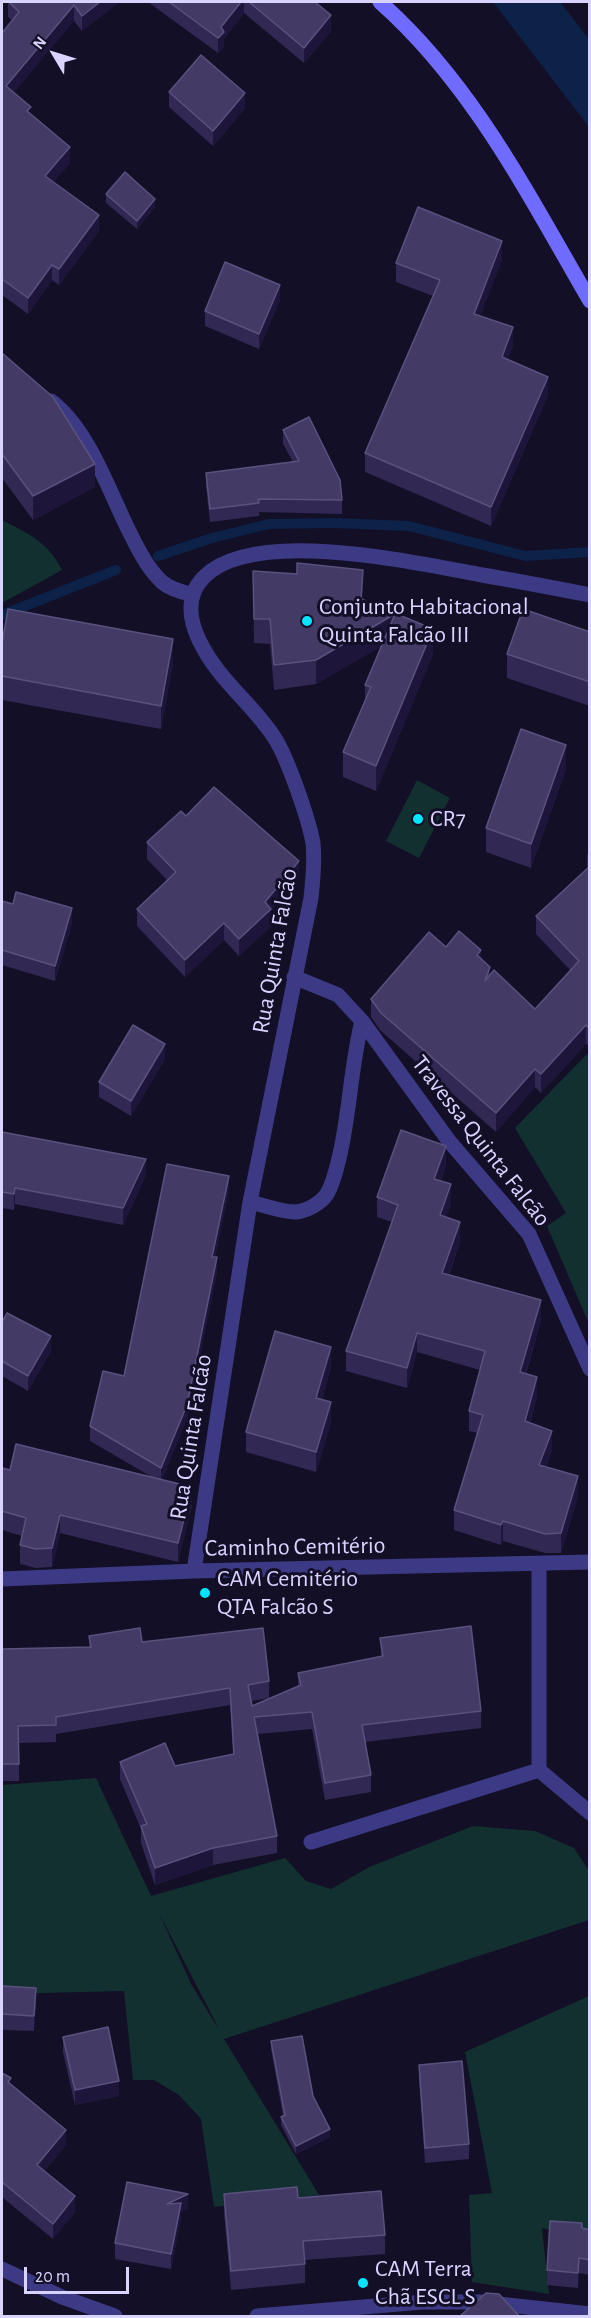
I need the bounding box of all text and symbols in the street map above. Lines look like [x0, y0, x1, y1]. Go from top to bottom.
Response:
north arrow [24, 24, 84, 84]
text: N [30, 34, 50, 52]
place label: Conjunto Habitacional Quinta Falcão III [319, 593, 529, 649]
marker: Conjunto Habitacional Quinta Falcão III [300, 614, 314, 628]
place label: CR7 [430, 805, 466, 833]
marker: CR7 [411, 812, 425, 826]
street label: Rua Quinta Falcão [246, 866, 304, 1036]
street label: Travessa Quinta Falcão [405, 1050, 557, 1232]
street label: Rua Quinta Falcão [164, 1352, 218, 1522]
street label: Caminho Cemitério [204, 1531, 386, 1563]
place label: CAM Cemitério QTA Falcão S [217, 1565, 358, 1621]
marker: CAM Cemitério QTA Falcão S [198, 1586, 212, 1600]
scale bar [27, 2255, 132, 2293]
place label: CAM Terra Chã ESCL S [375, 2255, 476, 2311]
text: 20 m [35, 2268, 70, 2286]
marker: CAM Terra Chã ESCL S [356, 2276, 370, 2290]

